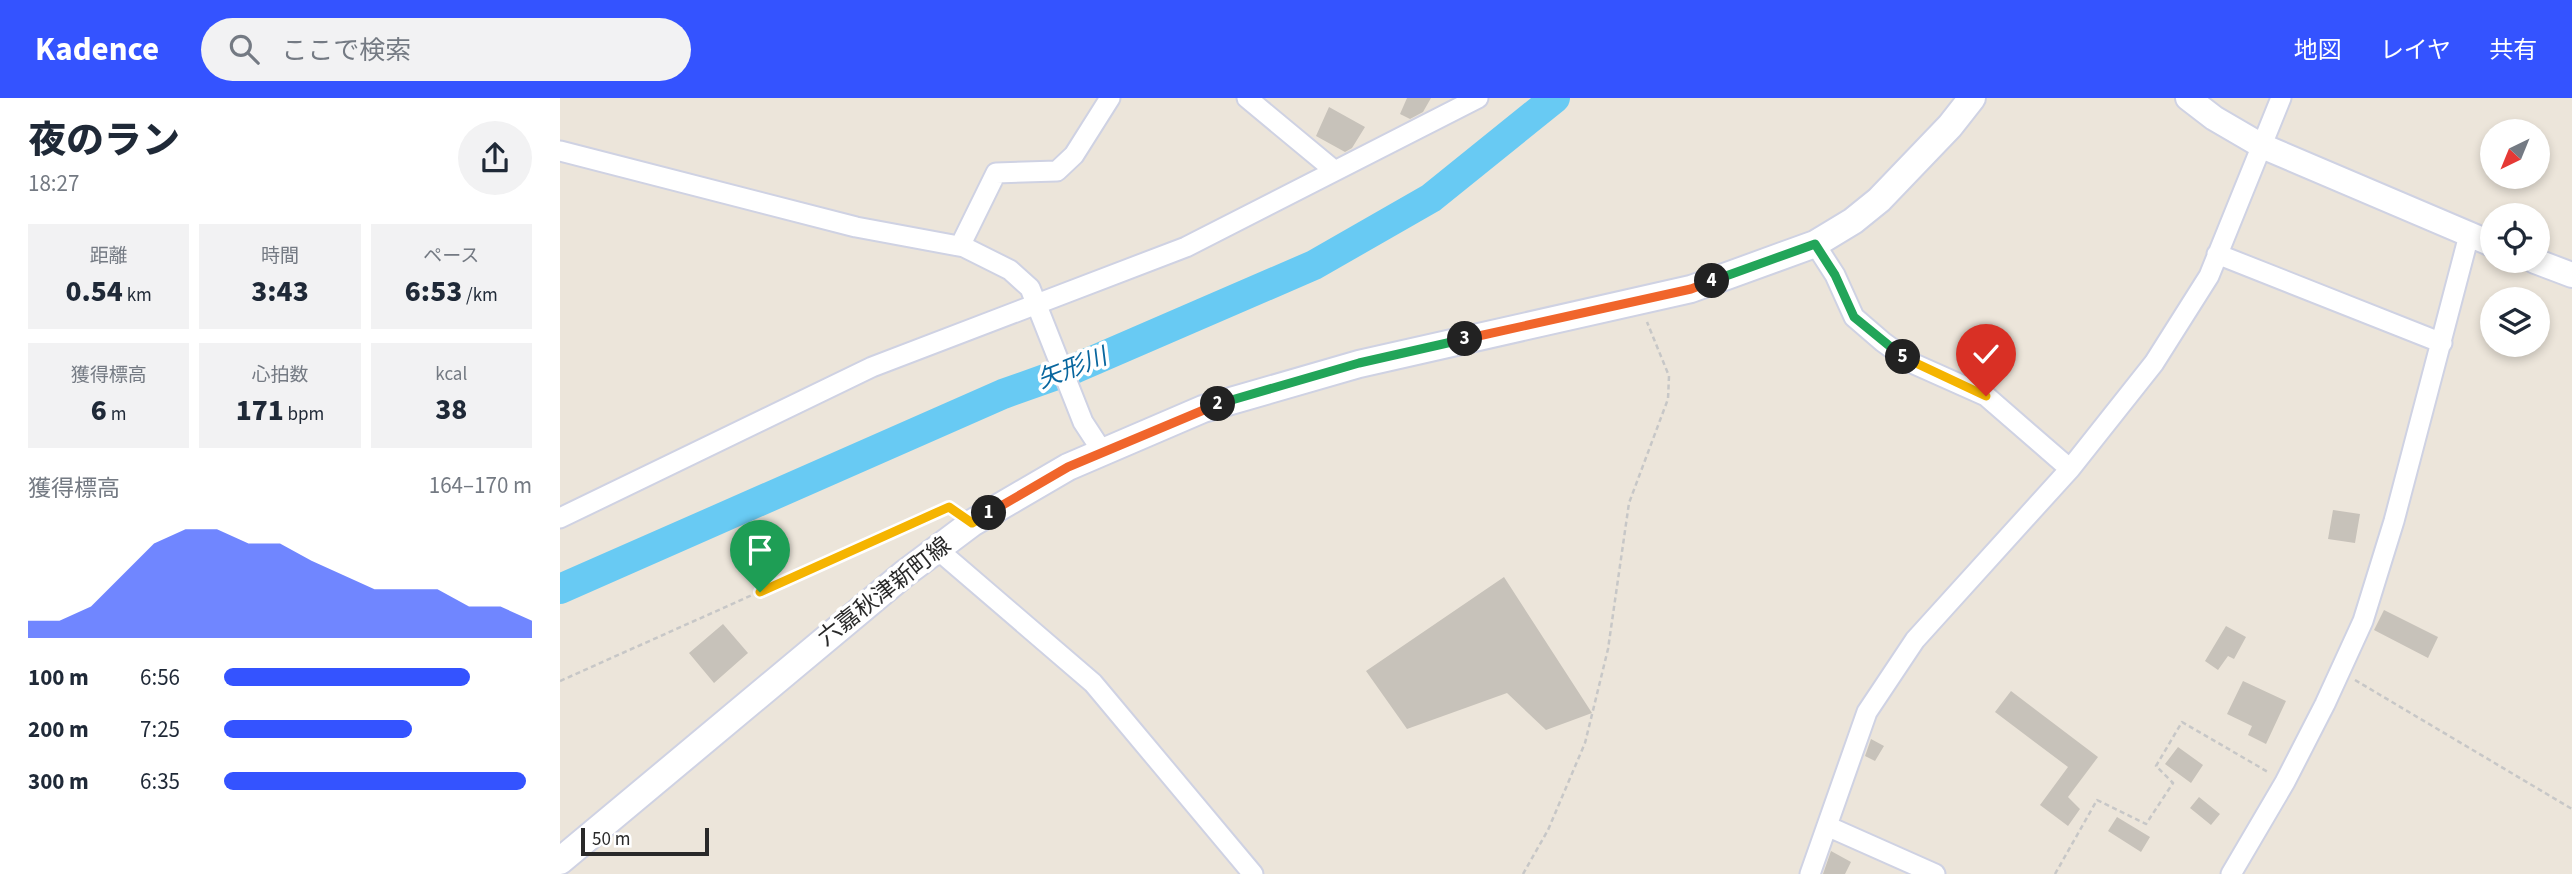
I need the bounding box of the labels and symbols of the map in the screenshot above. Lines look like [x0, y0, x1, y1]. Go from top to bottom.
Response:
north arrow [2480, 119, 2550, 189]
pin: 4 [1694, 264, 1730, 298]
pin: 3 [1448, 322, 1482, 356]
pin [1956, 324, 2016, 396]
water label: 矢形川 [1032, 338, 1115, 398]
pin: 5 [1886, 340, 1920, 374]
pin: 2 [1200, 386, 1236, 422]
pin: 1 [972, 496, 1006, 530]
pin [730, 520, 790, 592]
street label: 六嘉秋津新町線 [811, 529, 958, 654]
scale bar [581, 825, 709, 857]

